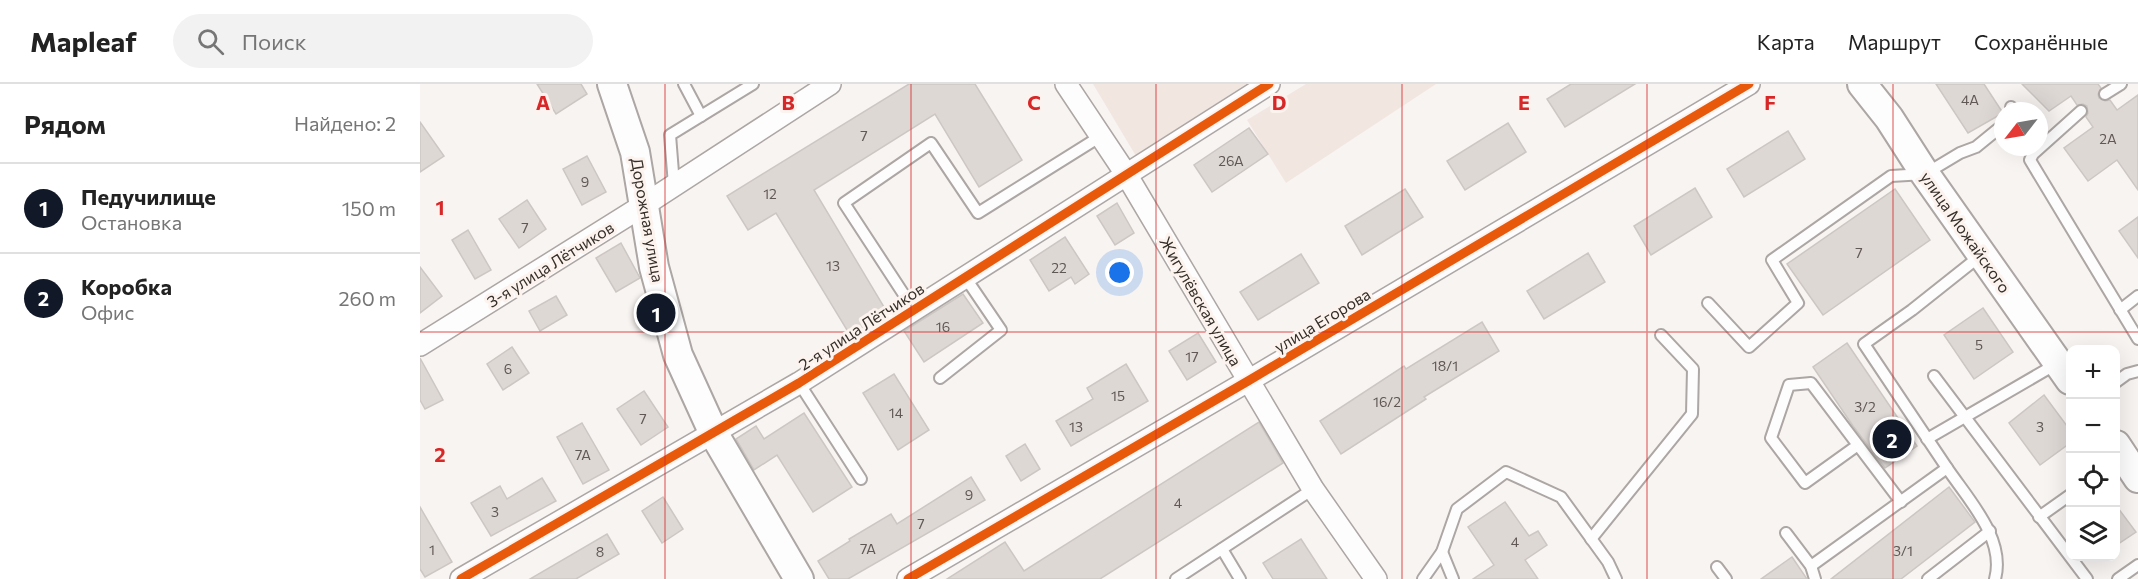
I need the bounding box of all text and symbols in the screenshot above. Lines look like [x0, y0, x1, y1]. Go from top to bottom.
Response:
search box [173, 14, 593, 68]
text: Mapleaf [30, 24, 137, 58]
icon: search [194, 25, 227, 58]
text: Поиск [242, 28, 306, 55]
text: Карта [1757, 29, 1815, 54]
text: Маршрут [1848, 29, 1941, 54]
text: Сохранённые [1974, 29, 2108, 54]
text: A [536, 90, 550, 114]
text: B [781, 90, 795, 114]
text: C [1027, 90, 1041, 114]
text: D [1272, 90, 1286, 114]
text: E [1518, 90, 1530, 114]
text: F [1764, 90, 1776, 114]
house number: 4А [1961, 91, 1979, 108]
north arrow [1994, 102, 2048, 156]
text: Рядом [24, 108, 106, 139]
text: Найдено: 2 [294, 111, 396, 135]
house number: 7 [860, 127, 868, 144]
house number: 2А [2099, 130, 2117, 147]
house number: 26А [1218, 152, 1244, 169]
street label: Дорожная улица [628, 156, 668, 284]
street label: улица Можайского [1917, 168, 2015, 296]
house number: 9 [581, 173, 589, 190]
text: Педучилище [81, 183, 216, 210]
house number: 12 [763, 185, 777, 202]
text: 1 [435, 195, 445, 219]
text: 1 [39, 196, 48, 220]
text: 150 m [342, 196, 396, 220]
text: Остановка [81, 210, 182, 234]
street label: 3-я улица Лётчиков [483, 217, 617, 311]
house number: 7 [521, 219, 529, 236]
street label: Жигулёвская улица [1156, 233, 1246, 369]
house number: 7 [1855, 244, 1863, 261]
house number: 13 [826, 257, 840, 274]
your location [1105, 258, 1134, 287]
house number: 22 [1051, 259, 1067, 276]
text: Коробка [81, 273, 172, 300]
street label: 2-я улица Лётчиков [795, 278, 927, 374]
street label: улица Егорова [1271, 284, 1373, 356]
text: 2 [38, 286, 49, 310]
text: 260 m [338, 286, 396, 310]
pin: 1 [636, 290, 676, 336]
text: Офис [81, 300, 134, 324]
house number: 16 [936, 318, 950, 335]
house number: 5 [1975, 336, 1983, 353]
map controls [2066, 345, 2120, 561]
button: + [2066, 345, 2120, 399]
house number: 17 [1185, 348, 1199, 365]
house number: 18/1 [1432, 357, 1458, 374]
house number: 6 [504, 360, 512, 377]
house number: 15 [1111, 387, 1125, 404]
house number: 16/2 [1373, 393, 1401, 410]
house number: 3/2 [1854, 398, 1876, 415]
button: − [2066, 399, 2120, 453]
house number: 14 [889, 404, 904, 421]
house number: 7 [639, 410, 647, 427]
pin: 2 [1872, 416, 1912, 462]
house number: 13 [1069, 418, 1083, 435]
house number: 3 [2036, 418, 2044, 435]
text: 2 [434, 442, 446, 466]
house number: 7А [575, 446, 591, 463]
button: locate [2066, 453, 2120, 507]
house number: 9 [965, 486, 973, 503]
house number: 4 [1174, 494, 1183, 511]
house number: 3 [491, 503, 499, 520]
button: layers [2066, 507, 2120, 561]
house number: 7 [917, 515, 925, 532]
house number: 4 [1511, 533, 1520, 550]
house number: 7А [860, 540, 876, 557]
house number: 1 [429, 541, 435, 558]
house number: 3/1 [1893, 542, 1913, 559]
house number: 8 [596, 543, 604, 560]

